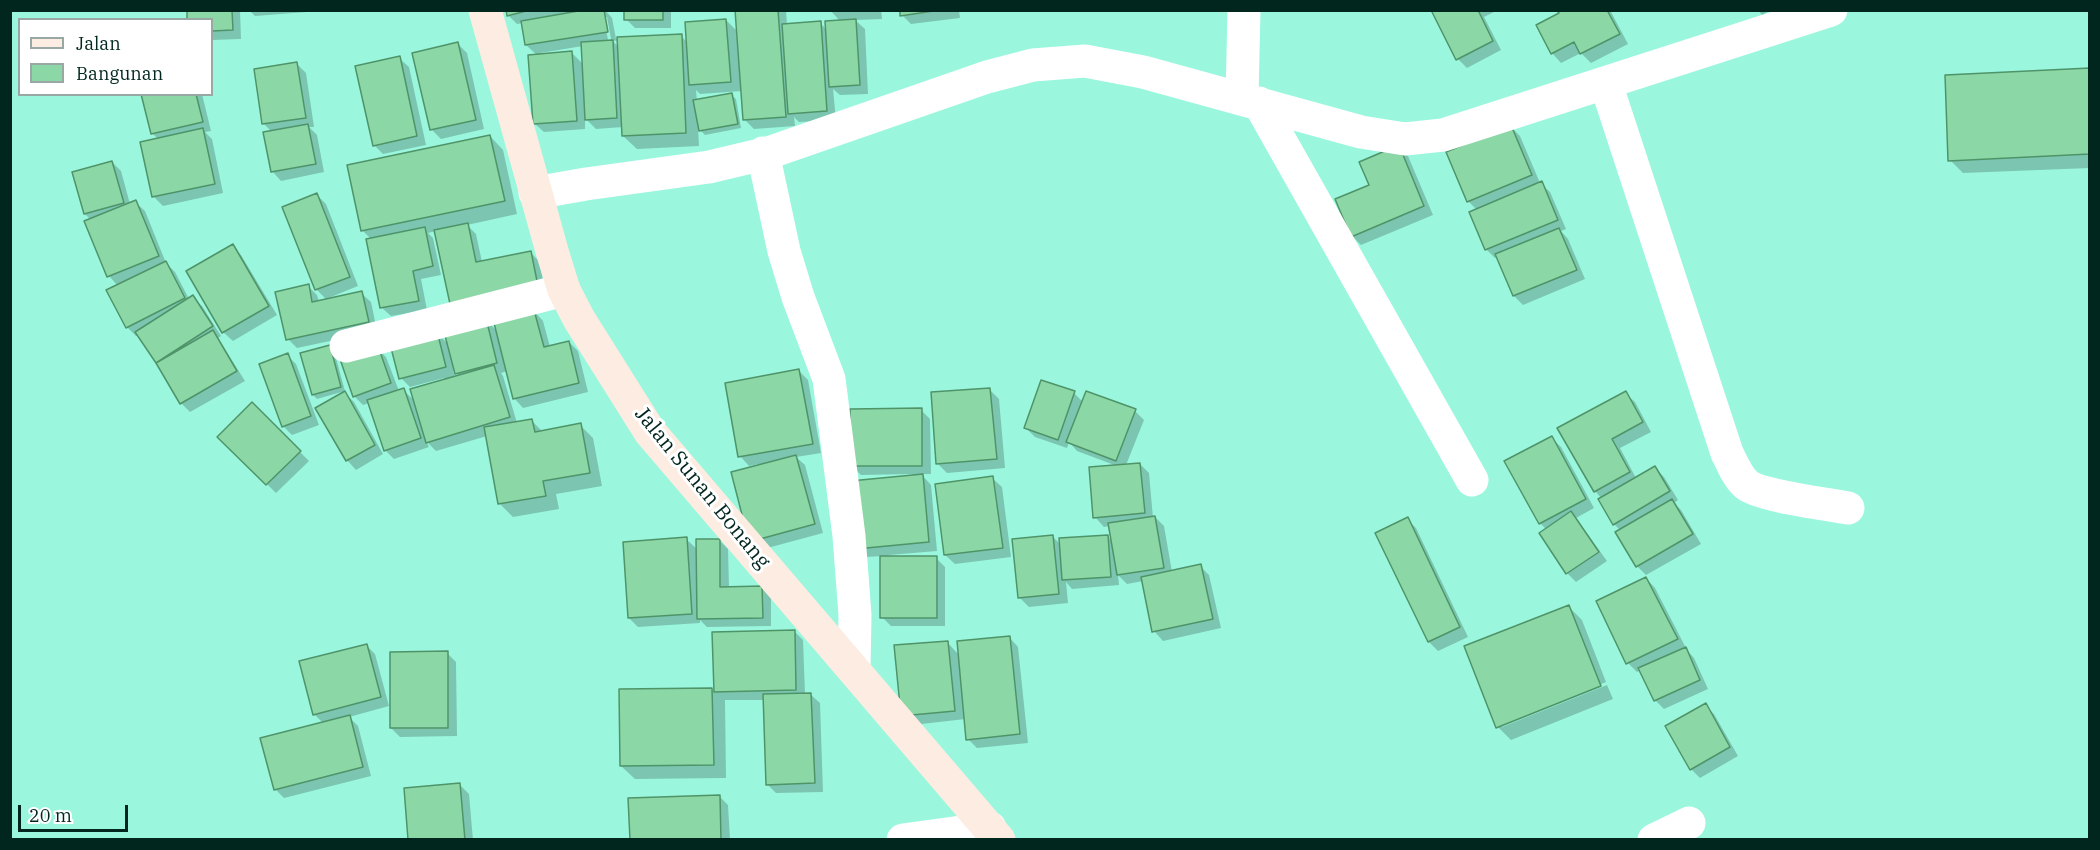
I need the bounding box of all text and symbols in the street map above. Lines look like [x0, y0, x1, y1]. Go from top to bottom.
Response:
legend [18, 18, 213, 96]
text: Jalan [76, 32, 121, 55]
text: Bangunan [76, 62, 163, 85]
street label: Jalan Sunan Bonang [629, 402, 775, 574]
scale bar [21, 793, 130, 831]
text: 20 m [29, 804, 72, 827]

